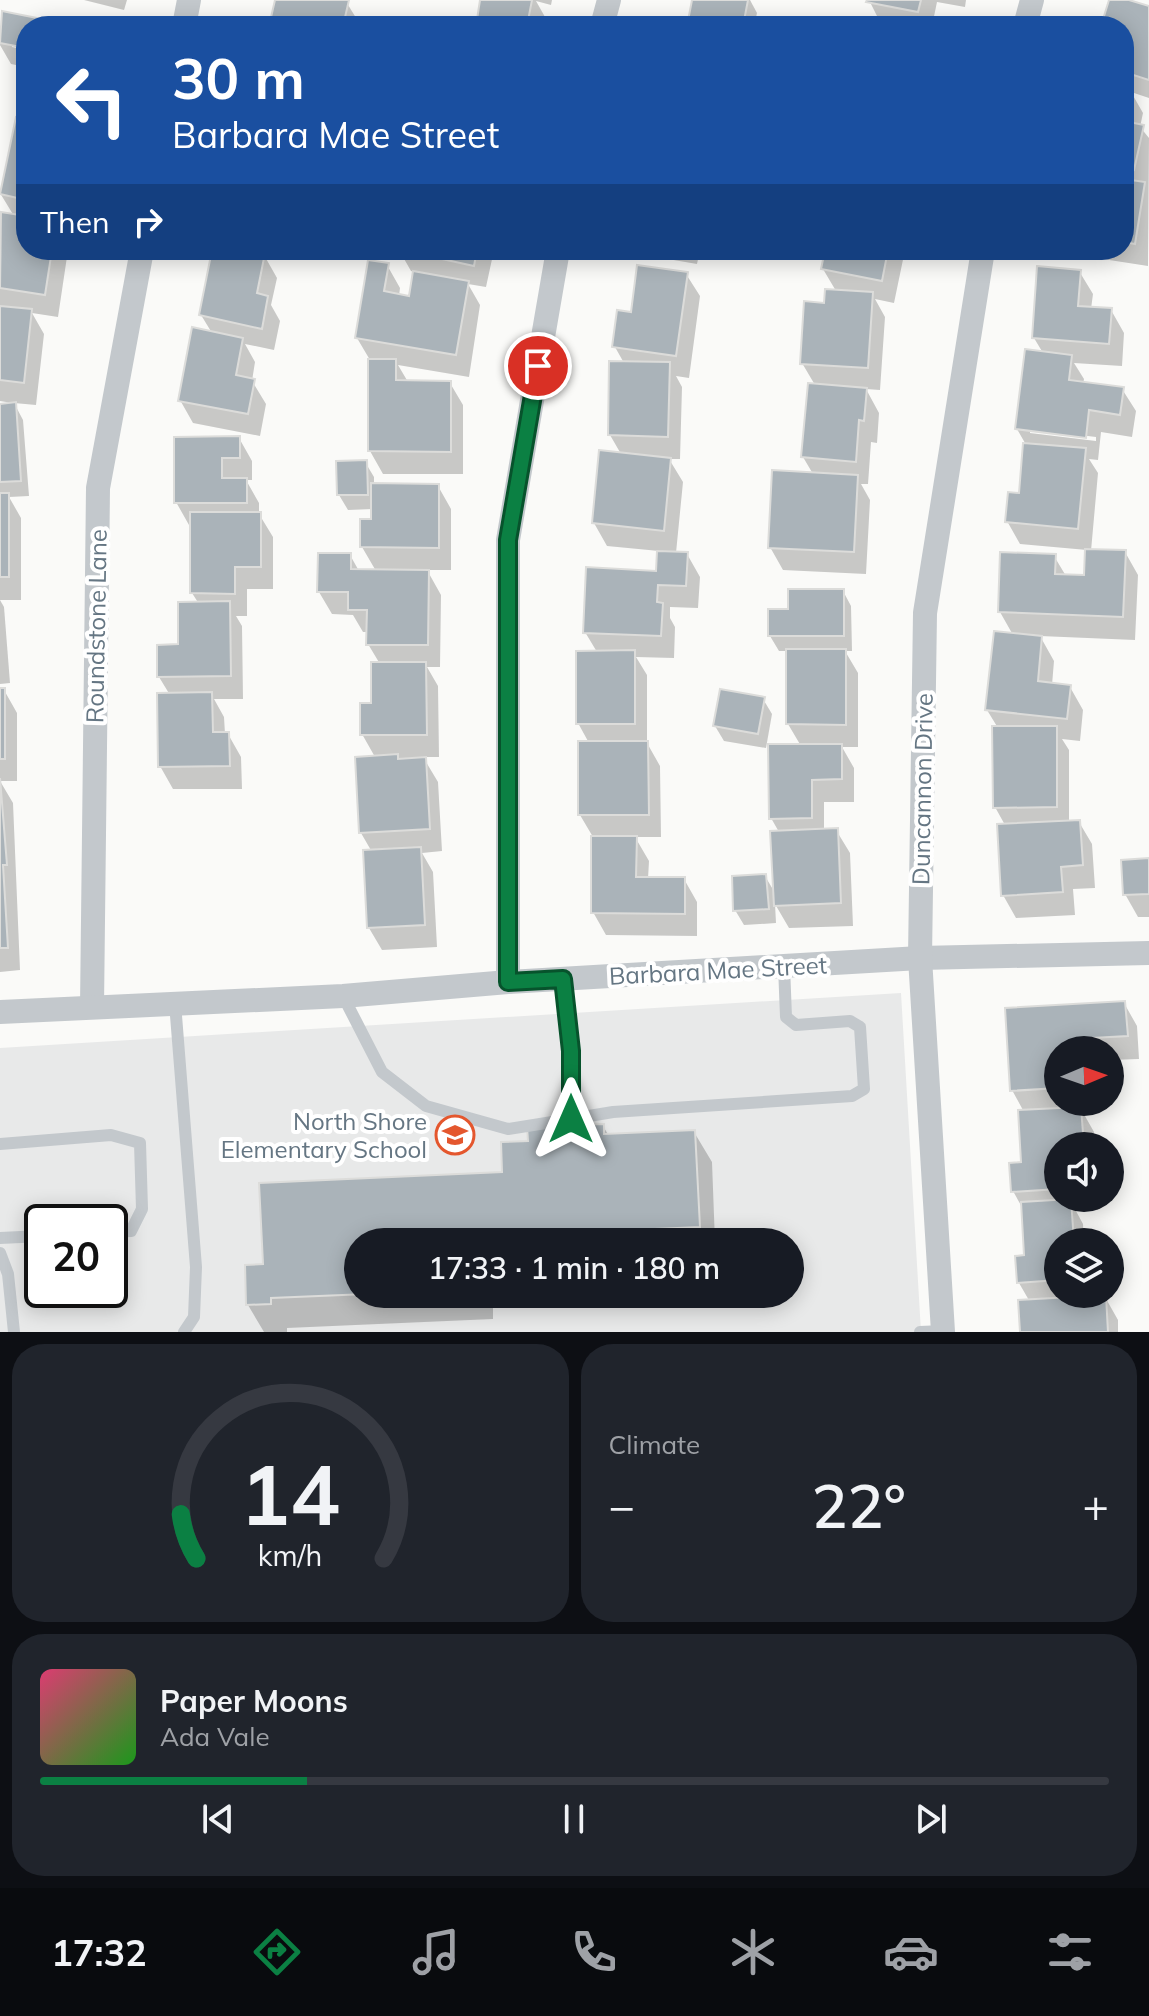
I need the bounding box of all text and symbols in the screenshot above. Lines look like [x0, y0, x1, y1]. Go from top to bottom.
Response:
text: 30 m [172, 43, 305, 113]
icon: left [40, 48, 144, 152]
text: Barbara Mae Street [172, 112, 499, 157]
icon: right [126, 200, 170, 244]
text: Then [40, 203, 110, 241]
pin [504, 332, 572, 400]
icon: arrive [516, 344, 560, 388]
street label: Roundstone Lane [79, 529, 113, 723]
street label: Duncannon Drive [905, 693, 939, 885]
street label: Barbara Mae Street [608, 949, 828, 991]
north arrow [1044, 1036, 1124, 1116]
map controls [1044, 1036, 1124, 1308]
position arrow [529, 1077, 613, 1161]
place label: North Shore Elementary School [221, 1106, 427, 1164]
school or university icon: North Shore Elementary School [434, 1114, 476, 1156]
button: sound [1044, 1132, 1124, 1212]
speed limit sign: 20 [24, 1204, 128, 1308]
button: layers [1044, 1228, 1124, 1308]
text: 17:33 · 1 min · 180 m [428, 1249, 720, 1287]
text: Climate [609, 1428, 700, 1461]
text: 14 [240, 1441, 340, 1546]
text: 22° [812, 1468, 906, 1543]
text: − [609, 1478, 635, 1533]
text: + [1083, 1478, 1109, 1533]
text: km/h [258, 1537, 323, 1573]
text: Paper Moons [160, 1682, 348, 1720]
text: Ada Vale [160, 1720, 270, 1753]
icon: previous [196, 1797, 240, 1841]
icon: pause [552, 1797, 596, 1841]
icon: next [909, 1797, 953, 1841]
icon: directions [249, 1924, 305, 1980]
icon: music [408, 1924, 464, 1980]
icon: phone [566, 1924, 622, 1980]
icon: climate [725, 1924, 781, 1980]
icon: car [883, 1924, 939, 1980]
icon: filters [1042, 1924, 1098, 1980]
text: 17:32 [51, 1930, 147, 1975]

